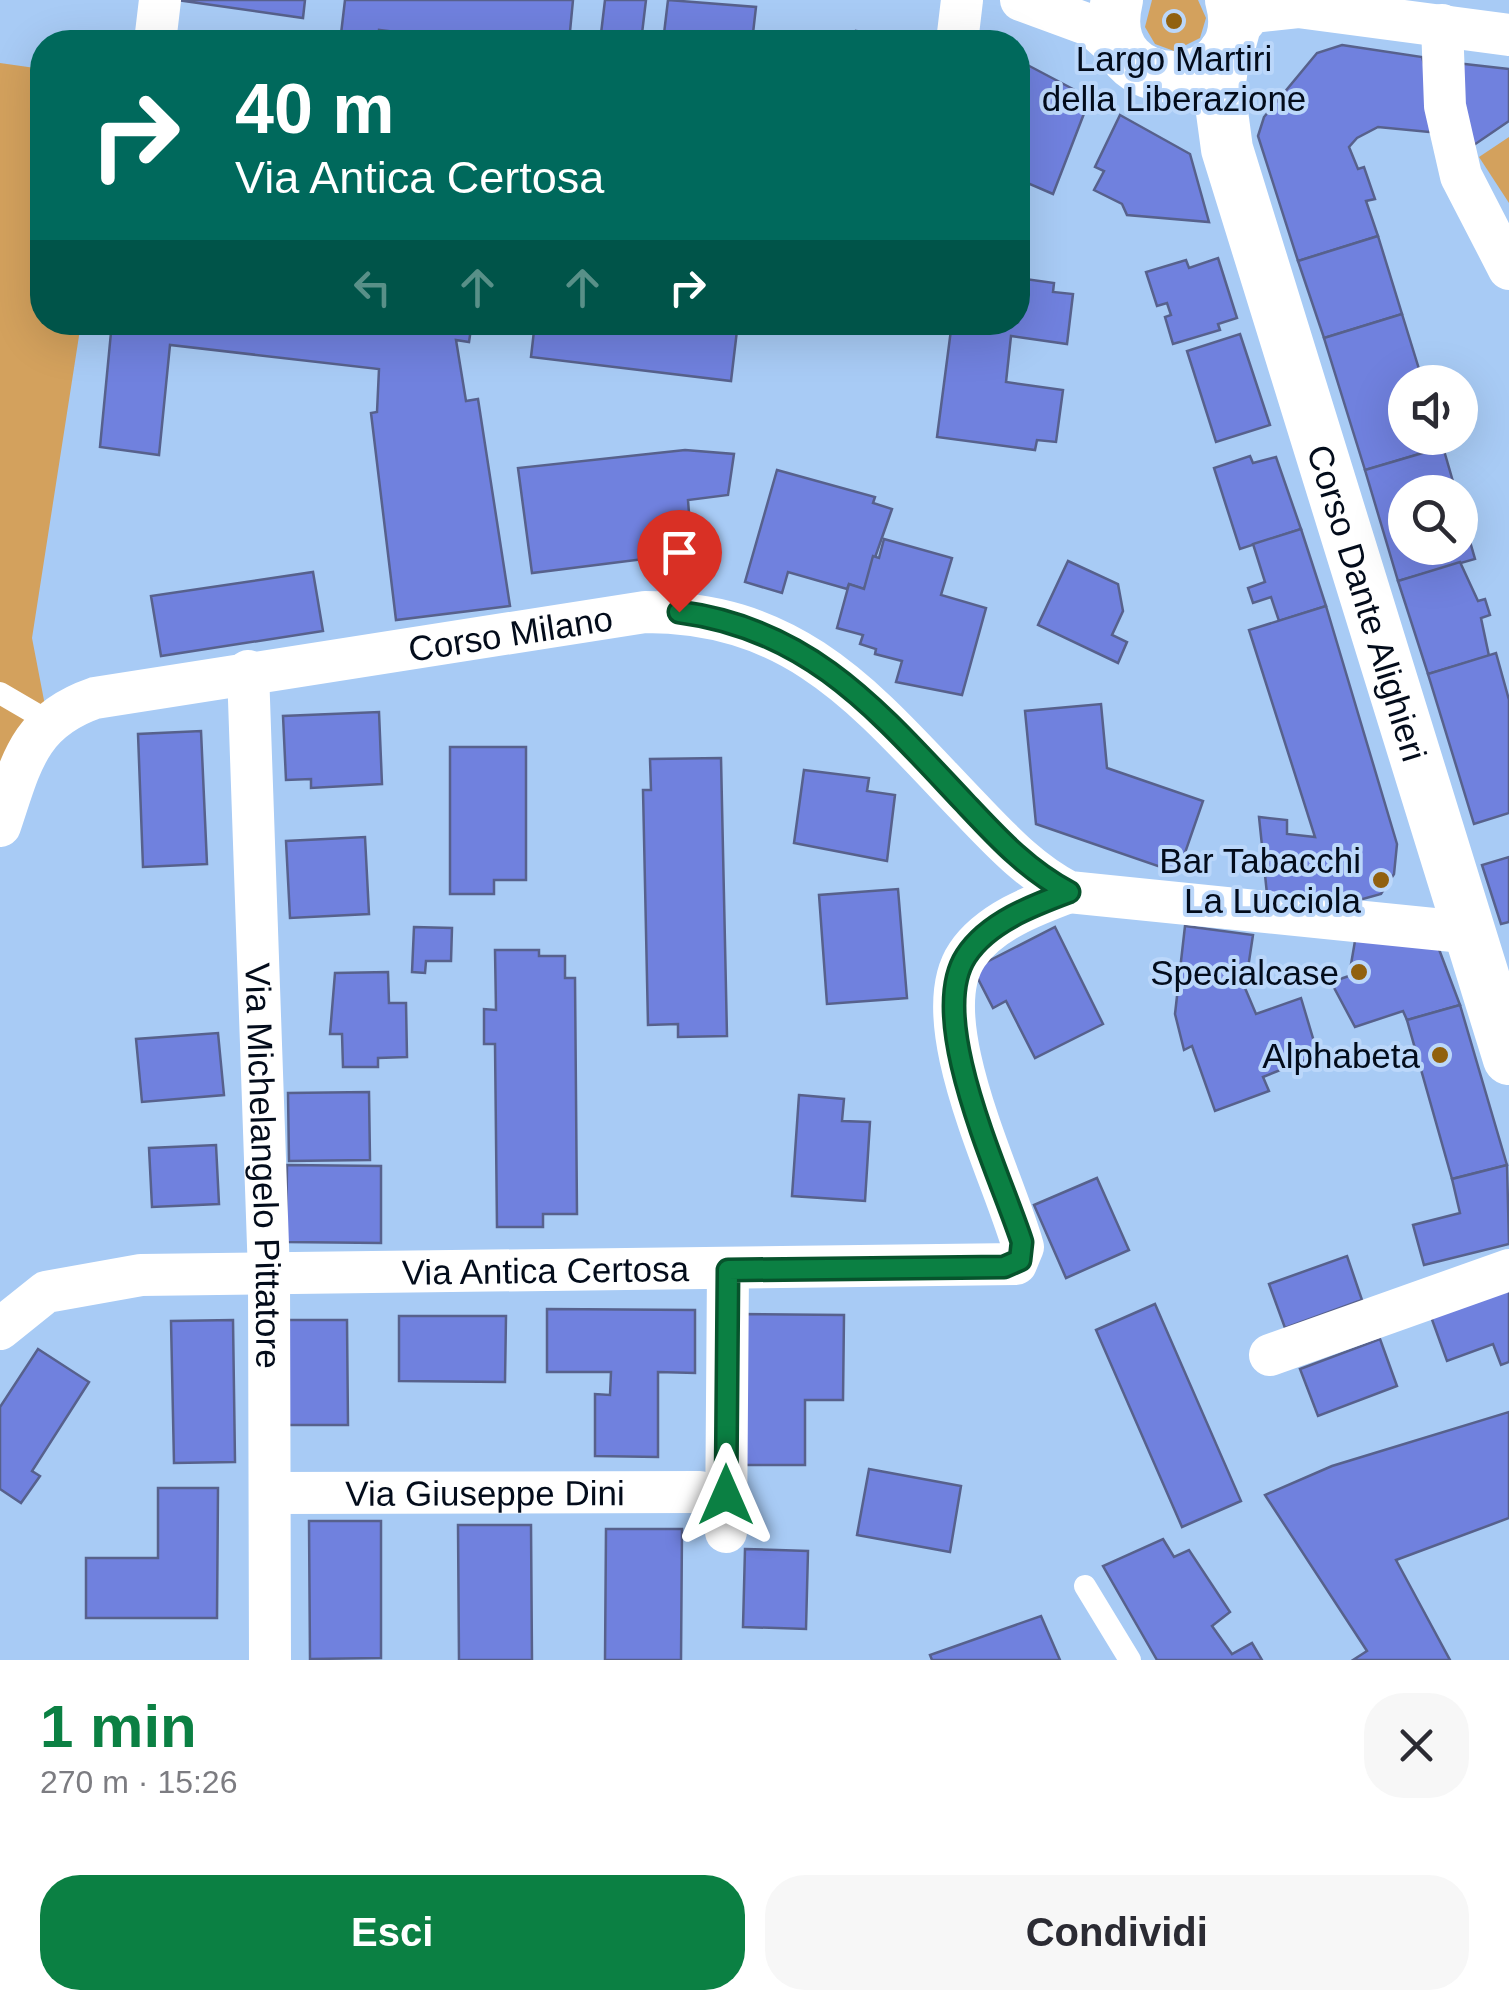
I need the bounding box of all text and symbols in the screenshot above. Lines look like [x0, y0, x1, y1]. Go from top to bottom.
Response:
marker: Largo Martiri della Liberazione [1163, 10, 1185, 32]
place label: Largo Martiri della Liberazione [1042, 39, 1306, 118]
icon: right [70, 70, 200, 200]
text: 40 m [235, 70, 395, 148]
text: Via Antica Certosa [235, 152, 604, 203]
icon: left [345, 260, 400, 315]
icon: ahead [450, 260, 505, 315]
icon: ahead [555, 260, 610, 315]
icon: right [660, 260, 715, 315]
map controls [1388, 365, 1478, 565]
button: sound [1388, 365, 1478, 455]
street label: Corso Dante Alighieri [1300, 440, 1435, 766]
button: search [1388, 475, 1478, 565]
pin [637, 510, 722, 613]
icon: arrive [652, 525, 707, 580]
street label: Corso Milano [405, 598, 615, 668]
place label: Bar Tabacchi La Lucciola [1159, 841, 1362, 920]
marker: Bar Tabacchi La Lucciola [1370, 869, 1392, 891]
place label: Specialcase [1150, 953, 1339, 992]
marker: Specialcase [1348, 961, 1370, 983]
street label: Via Michelangelo Pittatore [239, 962, 289, 1369]
place label: Alphabeta [1262, 1036, 1421, 1075]
marker: Alphabeta [1429, 1044, 1451, 1066]
street label: Via Antica Certosa [401, 1249, 690, 1291]
position arrow [674, 1443, 778, 1547]
street label: Via Giuseppe Dini [345, 1473, 625, 1512]
text: 1 min [40, 1693, 197, 1760]
button: close [1364, 1693, 1469, 1798]
text: 270 m · 15:26 [40, 1764, 237, 1800]
button: Esci [40, 1875, 745, 1990]
button: Condividi [765, 1875, 1469, 1990]

